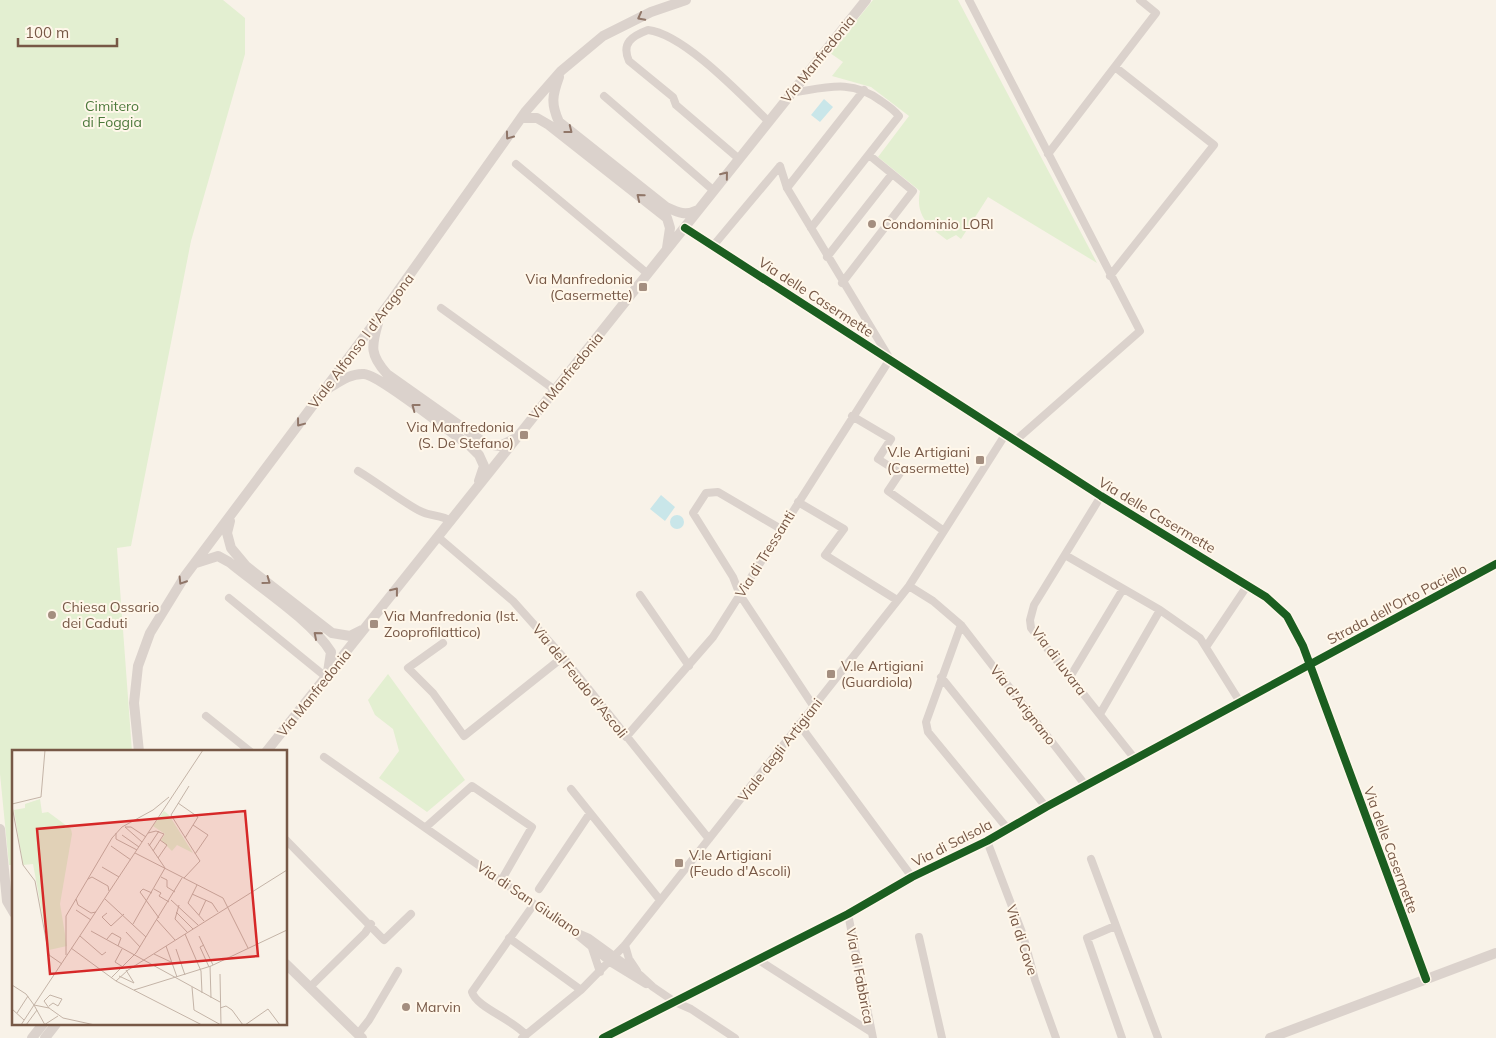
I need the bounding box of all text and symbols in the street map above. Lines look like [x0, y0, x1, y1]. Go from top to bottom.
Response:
one-way arrow [637, 11, 646, 21]
street label: Via Manfredonia [777, 12, 859, 106]
scale bar [18, 15, 116, 47]
text: 100 m [25, 23, 69, 42]
park label: Cimitero di Foggia [82, 97, 142, 131]
one-way arrow [564, 125, 573, 134]
one-way arrow [506, 130, 515, 140]
one-way arrow [720, 172, 728, 181]
one-way arrow [637, 195, 646, 203]
place label: Condominio LORI [882, 215, 994, 233]
marker: Condominio LORI [866, 218, 878, 230]
street label: Via delle Casermette [755, 253, 877, 341]
street label: Viale Alfonso I d'Aragona [304, 270, 418, 412]
place label: Via Manfredonia (Casermette) [526, 270, 633, 304]
marker: Via Manfredonia (Casermette) [637, 281, 649, 293]
street label: Via Manfredonia [525, 329, 607, 423]
one-way arrow [411, 404, 421, 413]
one-way arrow [297, 417, 306, 427]
place label: Via Manfredonia (S. De Stefano) [407, 418, 514, 452]
marker: Via Manfredonia (S. De Stefano) [518, 429, 530, 441]
place label: V.le Artigiani (Casermette) [887, 443, 970, 477]
marker: V.le Artigiani (Casermette) [974, 454, 986, 466]
street label: Via delle Casermette [1095, 473, 1219, 557]
street label: Via di Tressanti [731, 507, 799, 601]
street label: Strada dell'Orto Paciello [1324, 560, 1470, 648]
one-way arrow [261, 575, 271, 584]
one-way arrow [179, 576, 188, 585]
one-way arrow [390, 588, 398, 597]
place label: Chiesa Ossario dei Caduti [62, 598, 159, 632]
place label: Via Manfredonia (Ist. Zooprofilattico) [384, 607, 518, 641]
marker: Chiesa Ossario dei Caduti [46, 609, 58, 621]
marker: Via Manfredonia (Ist. Zooprofilattico) [368, 618, 380, 630]
street label: Via del Feudo d'Ascoli [528, 620, 632, 742]
street label: Via di Iuvara [1027, 623, 1091, 699]
one-way arrow [314, 631, 323, 640]
street label: Via Manfredonia [273, 646, 355, 740]
place label: V.le Artigiani (Guardiola) [841, 657, 924, 691]
street label: Via d'Arignano [986, 661, 1060, 749]
marker: V.le Artigiani (Guardiola) [825, 668, 837, 680]
street label: Viale degli Artigiani [734, 695, 826, 805]
inset map [12, 750, 288, 1026]
street label: Via delle Casermette [1360, 784, 1422, 916]
street label: Via di Salsola [909, 815, 995, 871]
place label: V.le Artigiani (Feudo d'Ascoli) [689, 846, 791, 880]
street label: Via di San Giuliano [473, 857, 585, 941]
marker: V.le Artigiani (Feudo d'Ascoli) [673, 857, 685, 869]
street label: Via di Cave [1002, 902, 1042, 978]
street label: Via di Fabbrica [842, 927, 878, 1025]
place label: Marvin [416, 998, 461, 1016]
marker: Marvin [400, 1001, 412, 1013]

